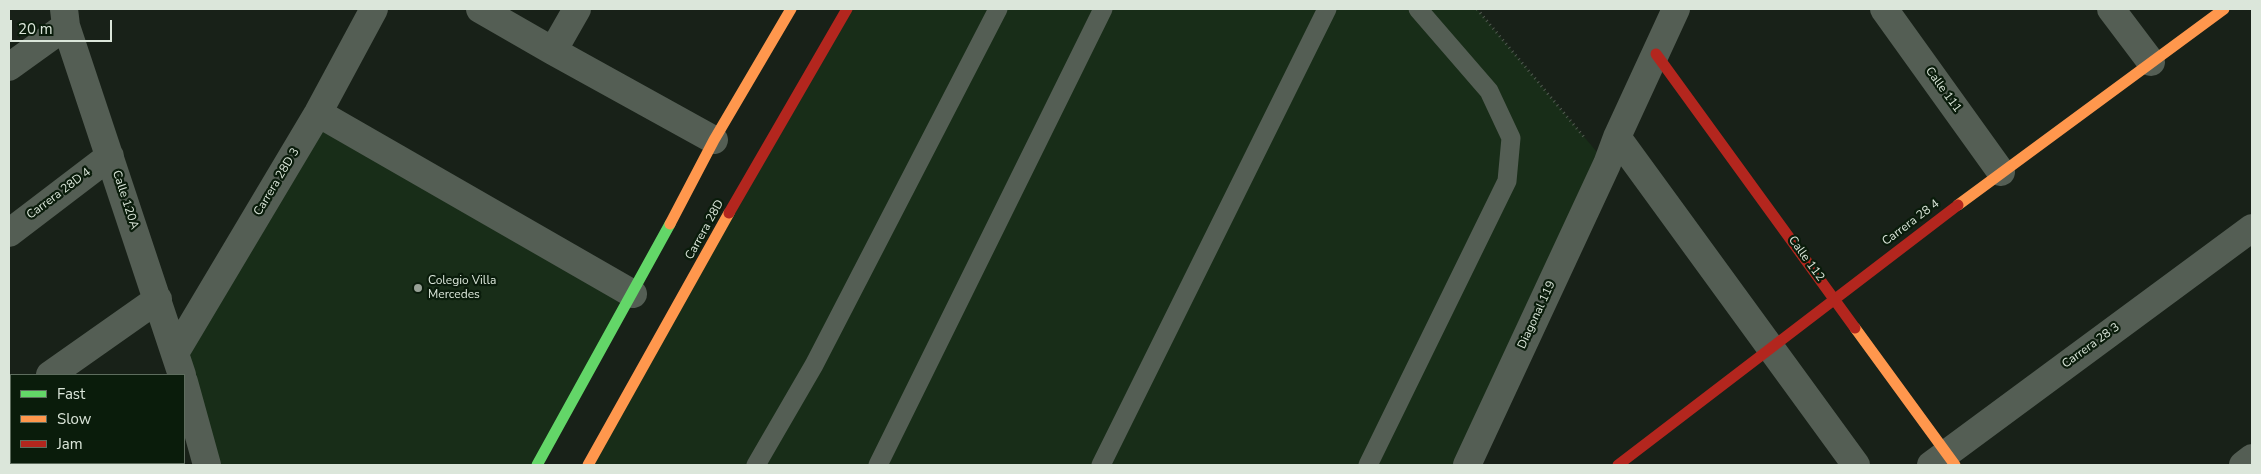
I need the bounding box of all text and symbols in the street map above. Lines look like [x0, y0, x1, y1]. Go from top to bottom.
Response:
scale bar [12, 10, 115, 42]
text: 20 m [18, 19, 53, 39]
street label: Calle 111 [1922, 65, 1964, 115]
street label: Carrera 28D 3 [251, 146, 303, 218]
street label: Carrera 28D 4 [24, 165, 94, 223]
street label: Calle 120A [109, 169, 141, 231]
street label: Carrera 28 4 [1880, 197, 1942, 249]
street label: Carrera 28D [683, 198, 727, 262]
street label: Calle 112 [1785, 234, 1827, 284]
place label: Colegio Villa Mercedes [428, 274, 496, 302]
street label: Diagonal 119 [1515, 279, 1559, 351]
marker: Colegio Villa Mercedes [412, 282, 424, 294]
street label: Carrera 28 3 [2059, 320, 2123, 372]
legend [10, 374, 185, 464]
text: Fast [57, 384, 85, 404]
text: Slow [57, 409, 91, 429]
text: Jam [57, 434, 83, 454]

